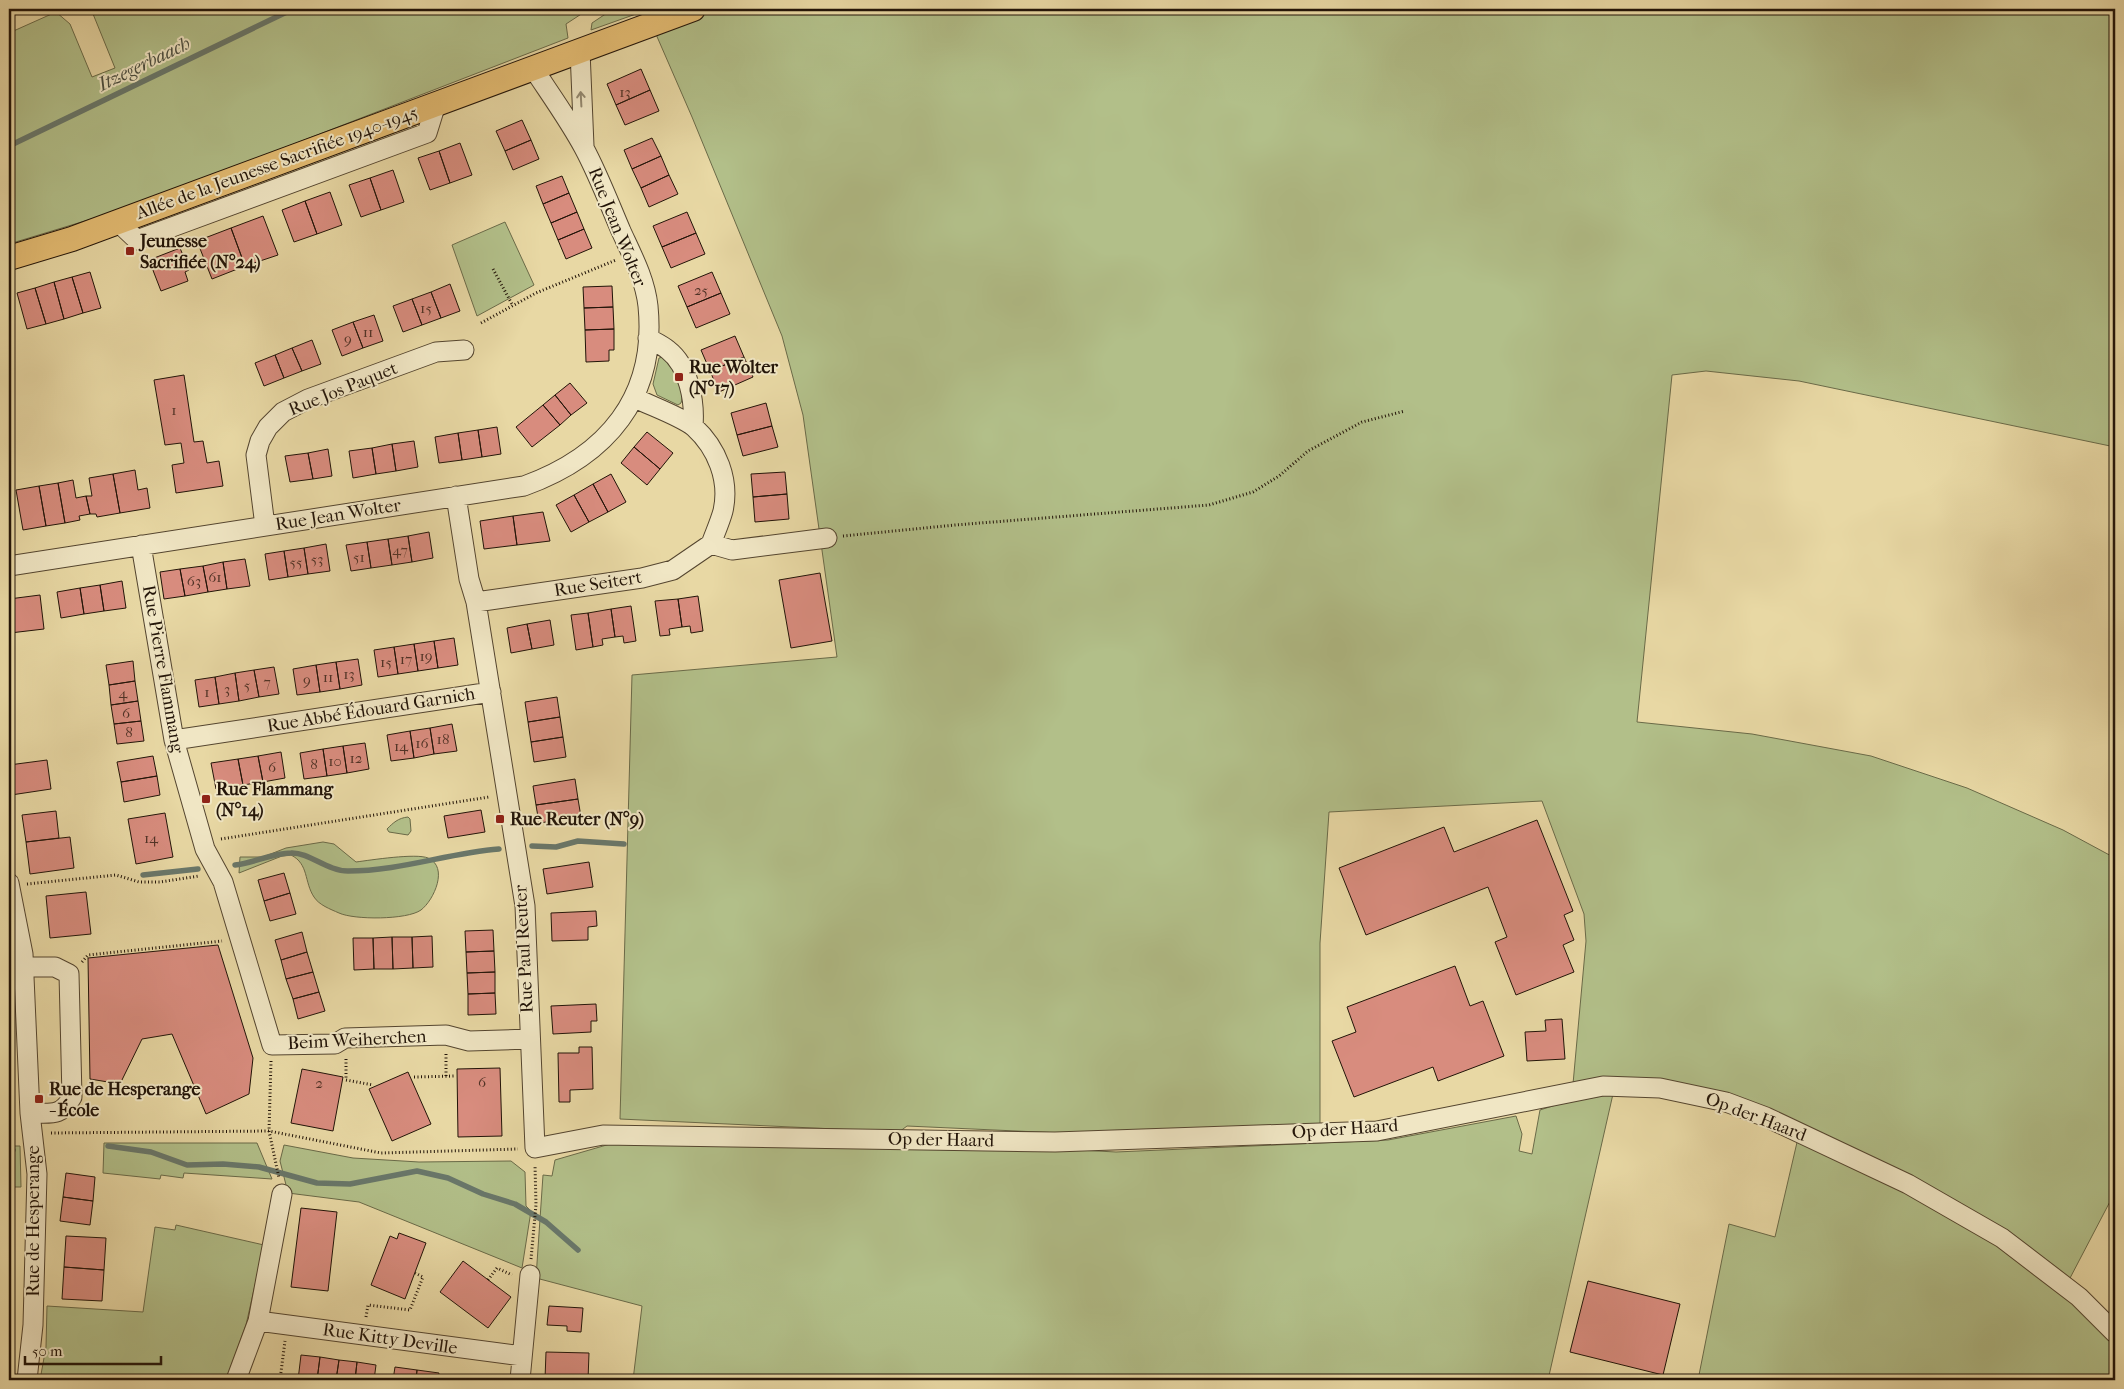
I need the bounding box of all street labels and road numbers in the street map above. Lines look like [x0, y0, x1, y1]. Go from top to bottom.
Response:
street label: Allée de la Jeunesse Sacrifiée 1940-1945 [132, 102, 421, 224]
street label: Rue Jean Wolter [584, 164, 651, 290]
street label: Rue Jos Paquet [286, 357, 401, 420]
street label: Rue Jean Wolter [274, 495, 403, 535]
street label: Rue Seitert [553, 567, 644, 601]
street label: Rue Pierre Flammang [138, 583, 188, 755]
street label: Rue Abbé Édouard Garnich [265, 682, 477, 737]
street label: Rue Paul Reuter [510, 884, 538, 1014]
street label: Beim Weiherchen [287, 1026, 428, 1054]
street label: Op der Haard [1703, 1088, 1810, 1146]
street label: Op der Haard [1291, 1115, 1399, 1143]
street label: Op der Haard [888, 1129, 995, 1151]
street label: Rue de Hesperange [23, 1145, 44, 1297]
street label: Rue Kitty Deville [321, 1319, 459, 1359]

